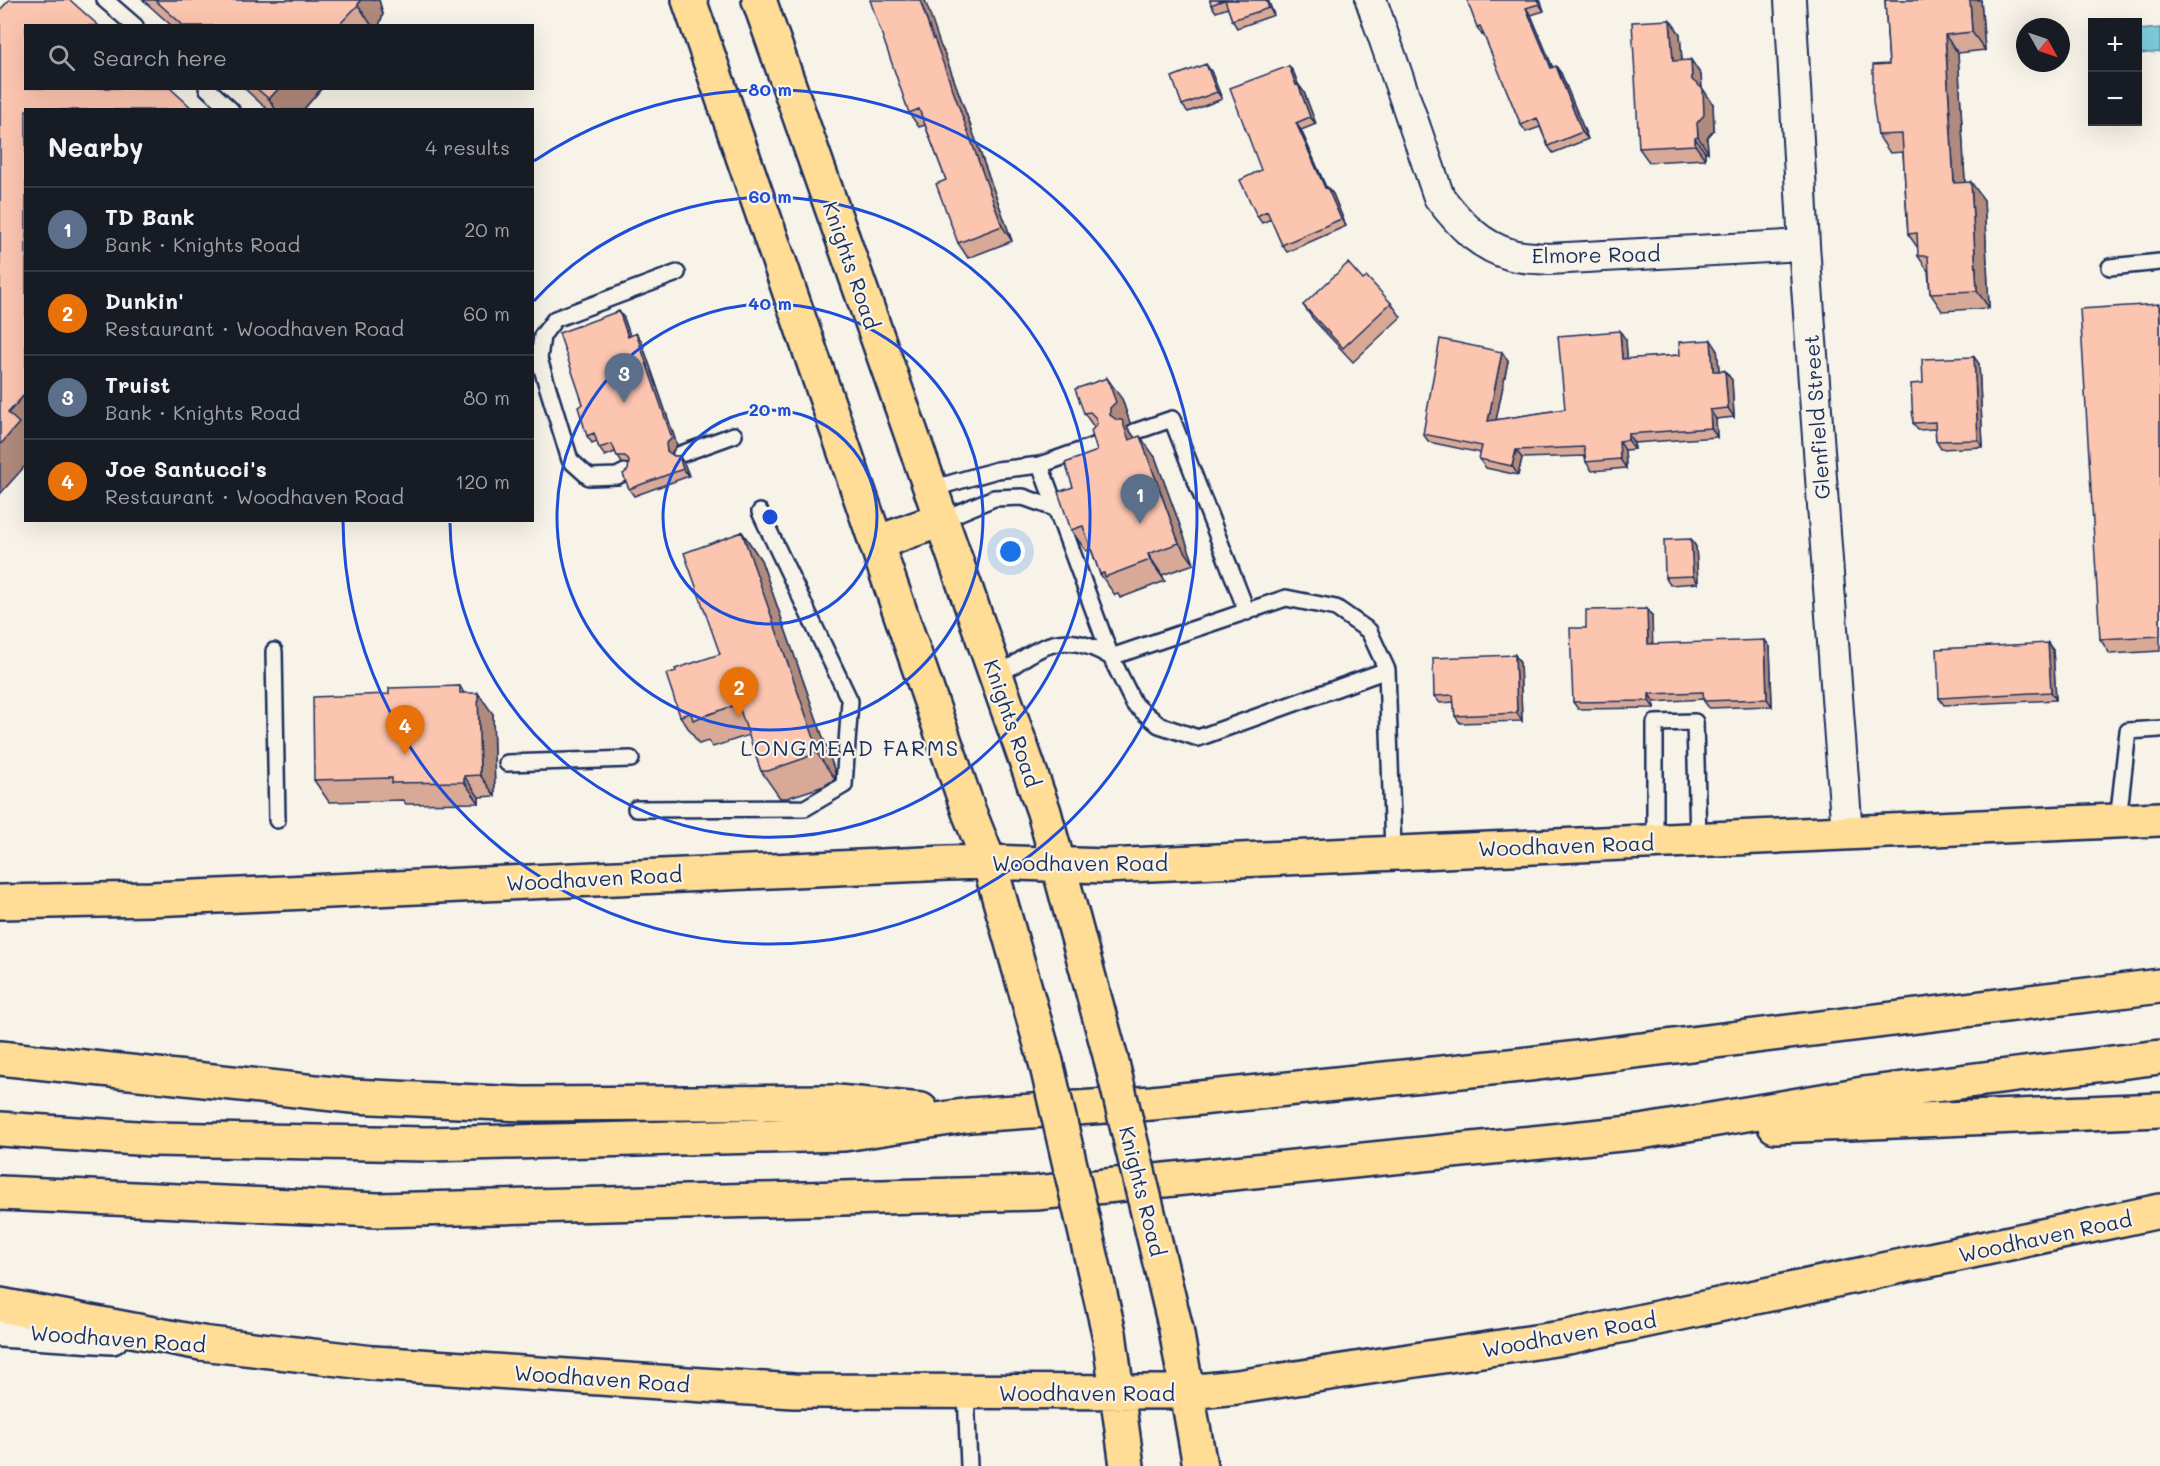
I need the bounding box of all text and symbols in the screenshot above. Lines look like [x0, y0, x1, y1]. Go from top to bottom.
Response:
north arrow [2016, 18, 2070, 72]
map controls [2088, 18, 2142, 126]
button: + [2088, 18, 2142, 72]
search box [24, 24, 534, 90]
icon: search [45, 41, 78, 74]
text: Search here [93, 43, 227, 72]
button: − [2088, 72, 2142, 126]
text: 80 m [748, 77, 792, 101]
text: Nearby [48, 130, 143, 164]
text: 4 results [425, 134, 510, 160]
text: 60 m [748, 184, 792, 208]
street label: Knights Road [818, 198, 886, 332]
text: TD Bank [105, 202, 195, 231]
text: 1 [63, 216, 72, 242]
text: 20 m [464, 216, 510, 242]
text: Bank · Knights Road [105, 231, 300, 257]
street label: Elmore Road [1531, 239, 1661, 269]
text: Dunkin' [105, 286, 184, 315]
text: 40 m [748, 291, 792, 315]
text: 2 [62, 300, 73, 326]
text: 60 m [463, 300, 510, 326]
text: Restaurant · Woodhaven Road [105, 315, 404, 341]
street label: Glenfield Street [1797, 334, 1835, 500]
pin: 3 [604, 354, 644, 403]
text: Truist [105, 370, 170, 399]
text: 3 [62, 384, 74, 410]
text: 80 m [463, 384, 510, 410]
text: 20 m [749, 397, 791, 421]
text: Bank · Knights Road [105, 399, 300, 425]
text: Joe Santucci's [105, 454, 267, 483]
text: 4 [61, 468, 74, 494]
text: 120 m [455, 468, 510, 494]
pin: 1 [1120, 474, 1160, 524]
text: Restaurant · Woodhaven Road [105, 483, 404, 509]
centre of rings [760, 507, 780, 527]
your location [996, 537, 1025, 566]
street label: Knights Road [979, 656, 1047, 790]
pin: 2 [720, 668, 758, 717]
pin: 4 [386, 706, 424, 755]
district label: LONGMEAD FARMS [740, 733, 960, 762]
street label: Woodhaven Road [1477, 828, 1655, 862]
street label: Woodhaven Road [992, 849, 1168, 876]
street label: Woodhaven Road [505, 860, 683, 896]
street label: Knights Road [1114, 1123, 1172, 1259]
street label: Woodhaven Road [1956, 1204, 2134, 1268]
street label: Woodhaven Road [1480, 1305, 1658, 1363]
street label: Woodhaven Road [29, 1318, 207, 1358]
street label: Woodhaven Road [513, 1358, 691, 1398]
street label: Woodhaven Road [999, 1379, 1175, 1406]

